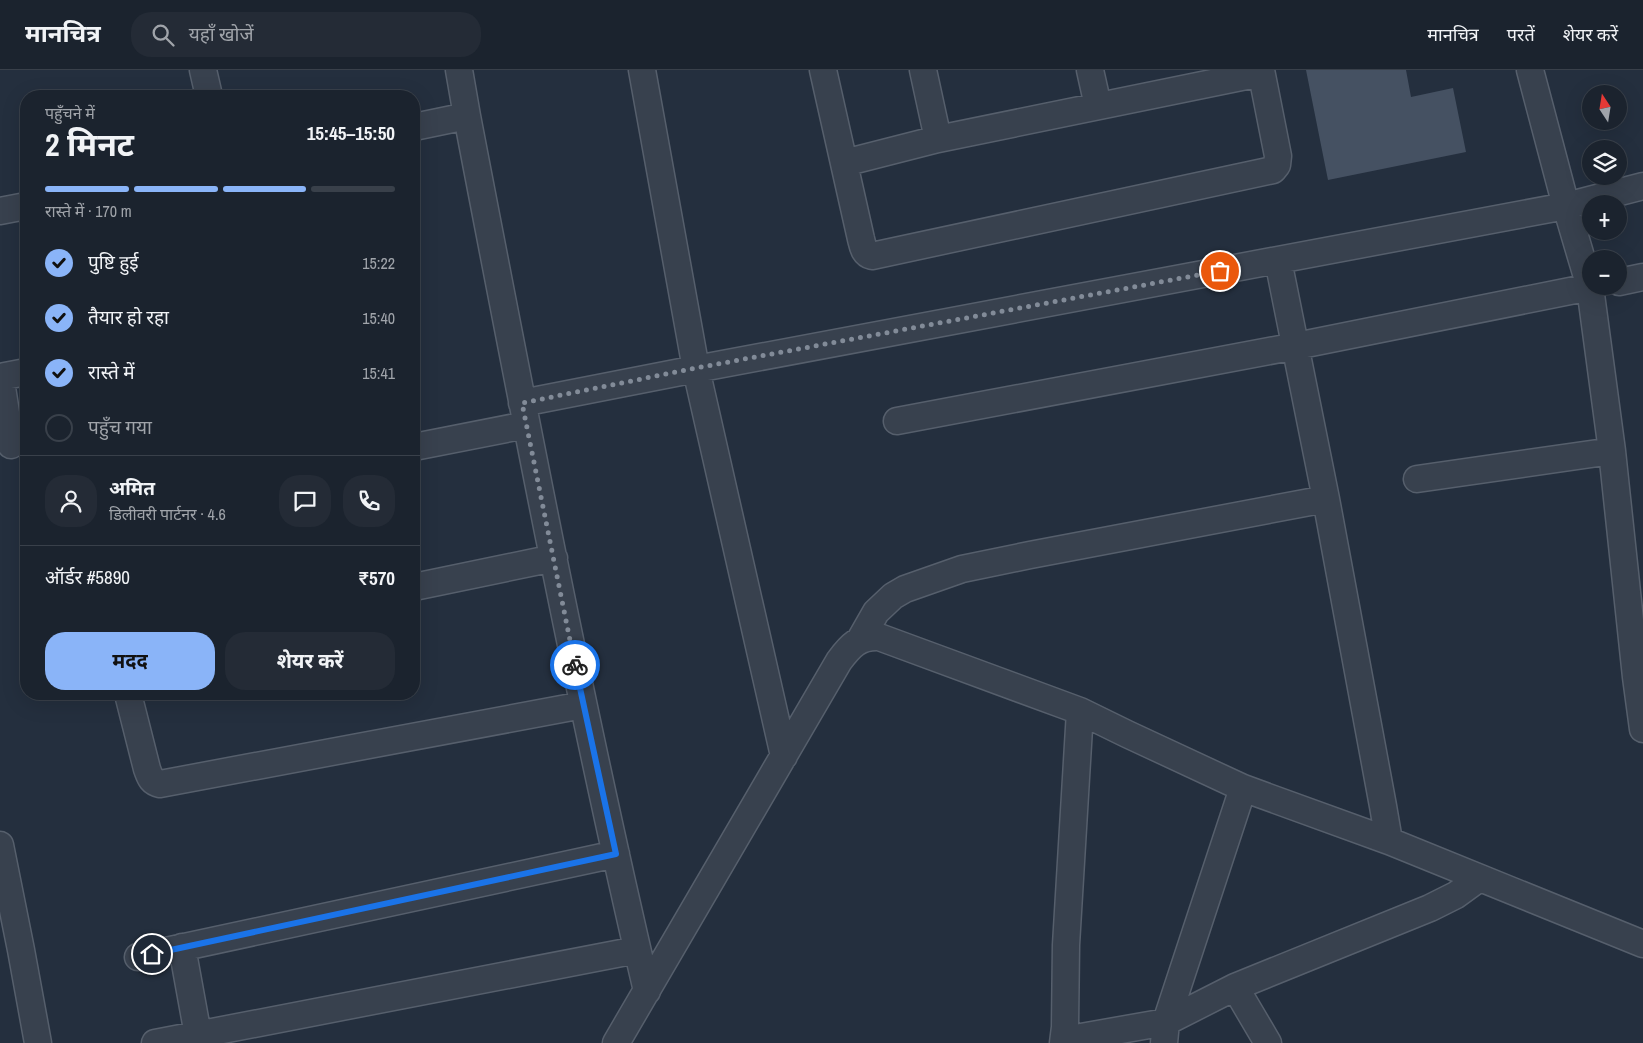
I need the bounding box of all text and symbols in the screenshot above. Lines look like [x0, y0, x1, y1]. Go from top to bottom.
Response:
search box [131, 12, 481, 57]
text: मानचित्र [25, 17, 101, 49]
icon: search [149, 21, 177, 49]
text: यहाँ खोजें [189, 21, 254, 47]
text: मानचित्र [1427, 22, 1479, 47]
text: परतें [1507, 22, 1535, 47]
text: शेयर करें [1563, 22, 1618, 47]
north arrow [1582, 85, 1628, 130]
map controls [1582, 85, 1627, 295]
text: पहुँचने में [45, 102, 95, 124]
text: 15:45–15:50 [307, 120, 395, 146]
text: 2 मिनट [45, 123, 134, 166]
button: layers [1582, 140, 1627, 185]
button: + [1582, 195, 1627, 240]
text: रास्ते में · 170 m [45, 200, 132, 222]
icon: check [45, 249, 73, 277]
text: पुष्टि हुई [88, 249, 139, 275]
pin [1199, 250, 1241, 292]
button: − [1582, 250, 1627, 295]
text: 15:22 [362, 252, 395, 274]
icon: bag [1206, 257, 1234, 285]
icon: check [45, 304, 73, 332]
text: तैयार हो रहा [88, 304, 169, 330]
text: 15:40 [362, 307, 395, 329]
icon: check [45, 359, 73, 387]
text: रास्ते में [88, 359, 135, 385]
text: 15:41 [362, 362, 395, 384]
text: पहुँच गया [88, 414, 152, 440]
button: person [45, 475, 97, 527]
text: अमित [109, 475, 155, 501]
button: chat [279, 475, 331, 527]
button: phone [343, 475, 395, 527]
text: डिलीवरी पार्टनर · 4.6 [109, 503, 226, 525]
text: ऑर्डर #5890 [45, 564, 130, 590]
text: ₹570 [358, 565, 395, 591]
button: मदद [45, 632, 215, 690]
button: शेयर करें [225, 632, 395, 690]
courier [550, 640, 600, 690]
icon: bike [561, 651, 589, 679]
pin [131, 933, 173, 975]
icon: home [138, 940, 166, 968]

